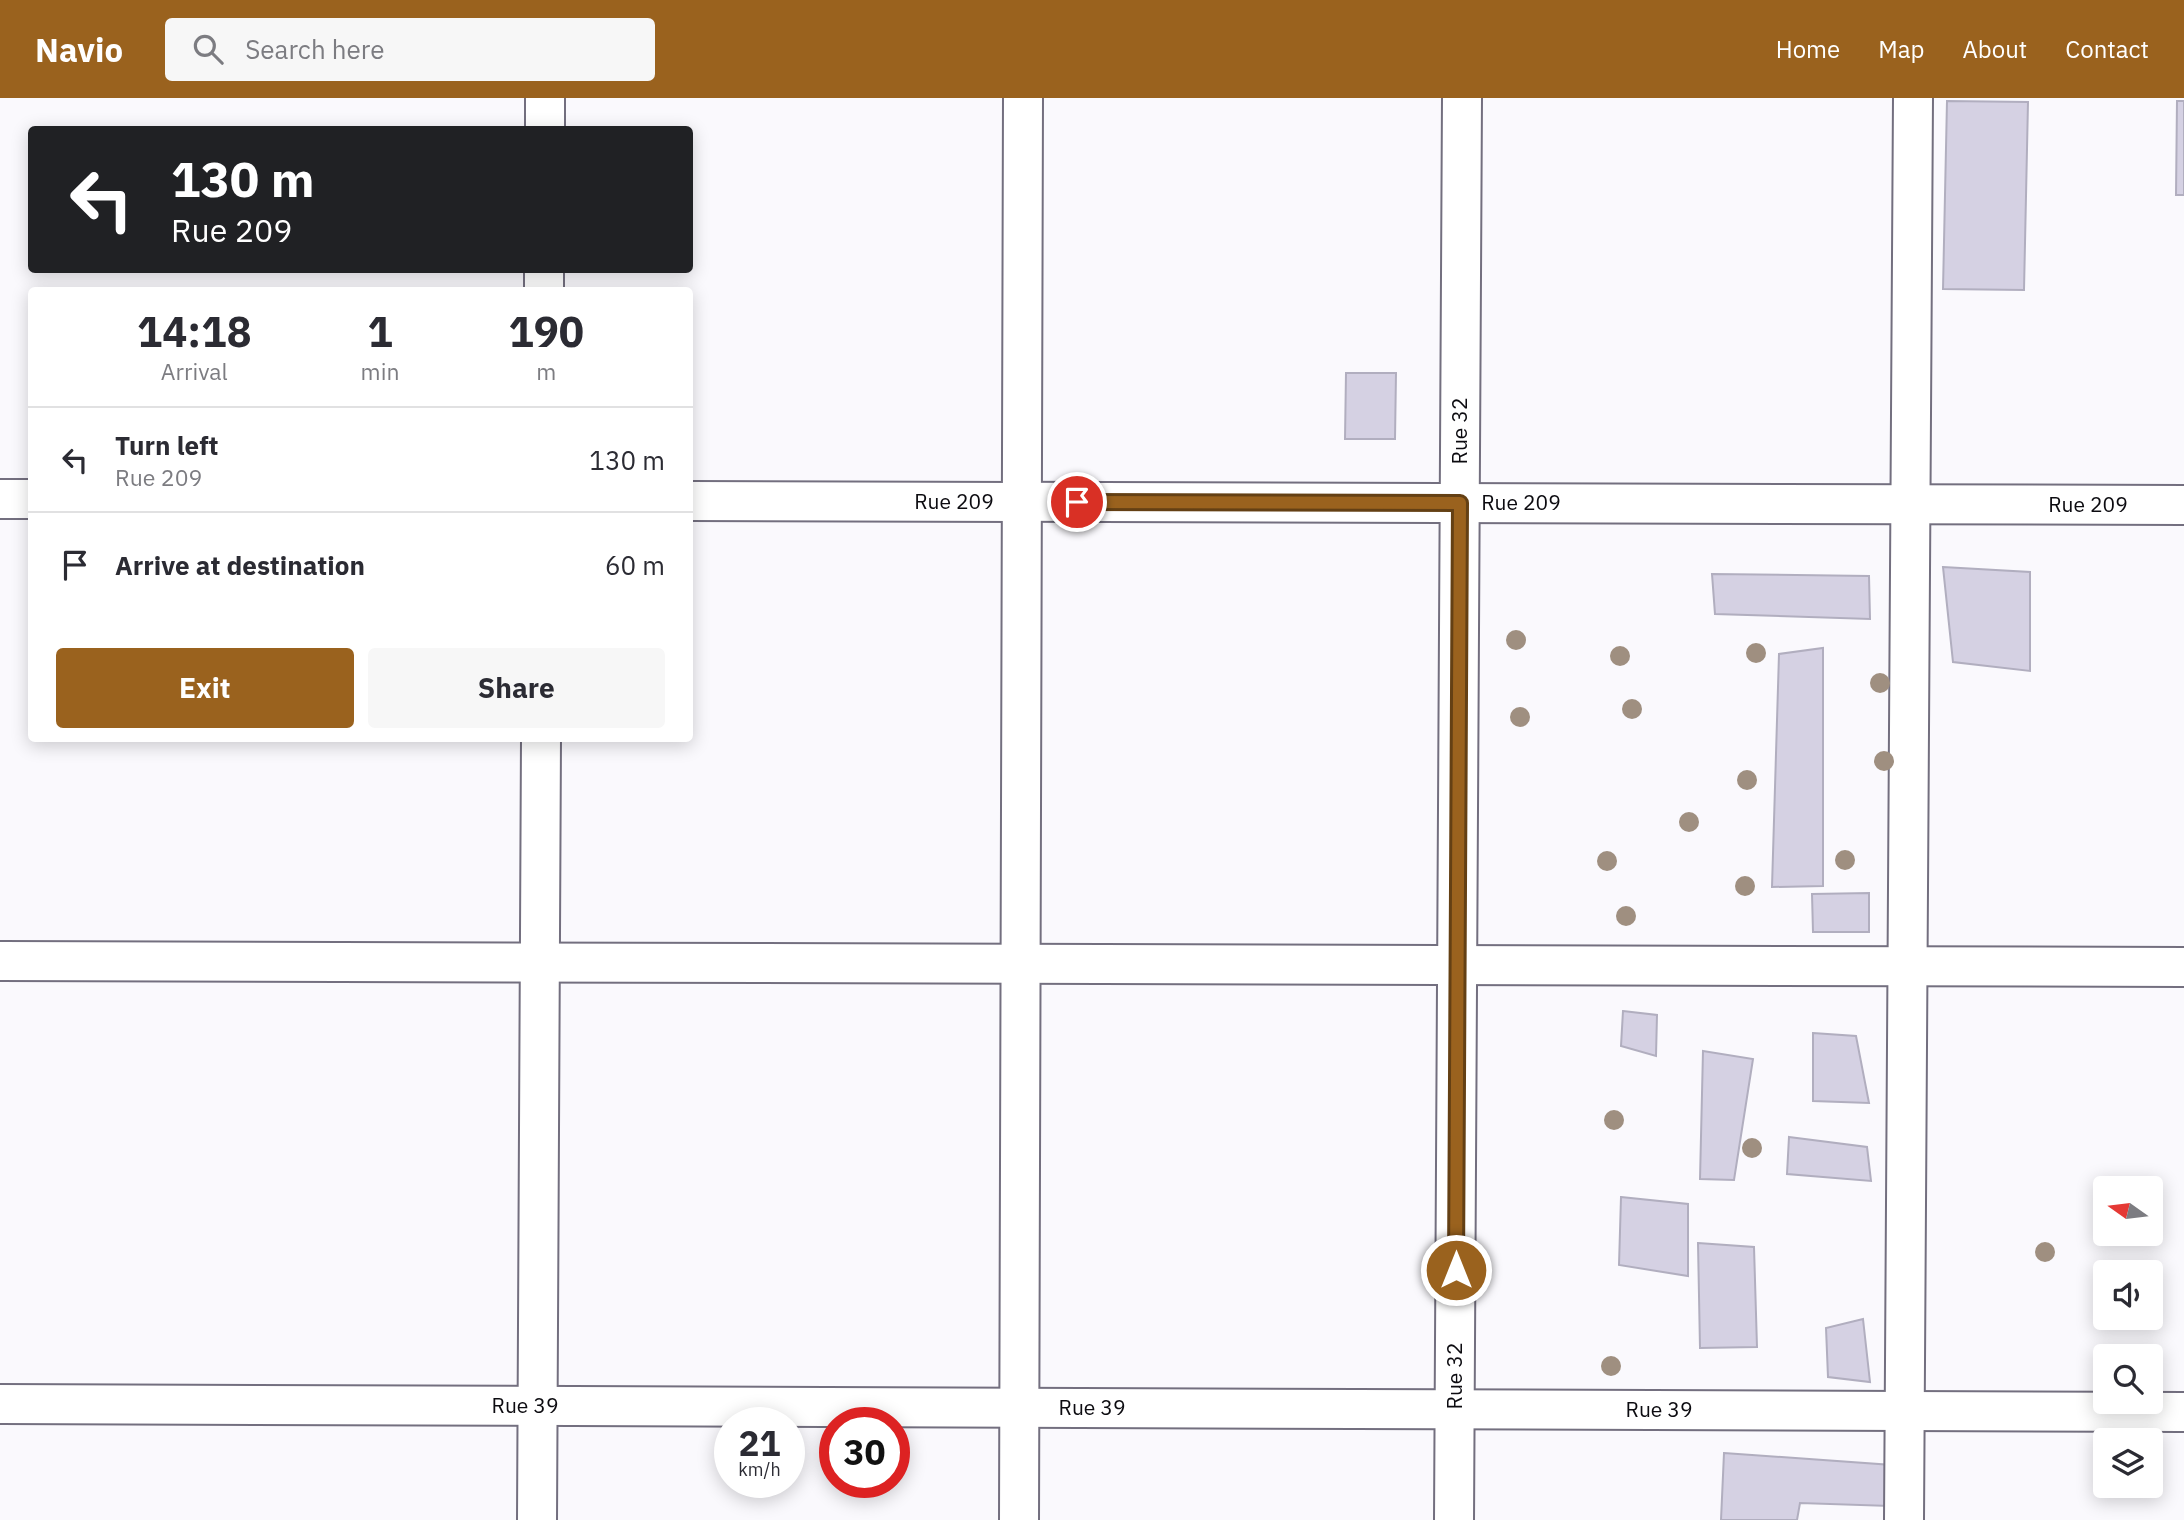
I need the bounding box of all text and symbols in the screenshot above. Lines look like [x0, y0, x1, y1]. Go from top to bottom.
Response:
search box [165, 18, 655, 81]
text: Navio [35, 28, 123, 71]
icon: search [189, 30, 227, 68]
text: Search here [245, 32, 385, 66]
text: Home [1776, 33, 1840, 65]
text: Map [1878, 33, 1924, 65]
text: About [1962, 33, 2027, 65]
text: Contact [2065, 33, 2149, 65]
text: 130 m [171, 147, 315, 210]
icon: left [56, 154, 147, 245]
text: Rue 209 [171, 209, 292, 251]
text: 14:18 [137, 304, 252, 359]
text: 1 [367, 304, 393, 359]
text: 190 [508, 304, 584, 359]
text: Arrival [161, 356, 228, 386]
text: min [361, 356, 399, 386]
text: m [536, 356, 556, 386]
street label: Rue 32 [1445, 397, 1473, 465]
text: Turn left [115, 428, 218, 462]
icon: left [56, 441, 94, 479]
text: 130 m [589, 443, 665, 477]
text: Rue 209 [115, 462, 202, 492]
pin [1047, 472, 1107, 532]
icon: arrive [1058, 483, 1096, 521]
street label: Rue 209 [914, 487, 994, 515]
street label: Rue 209 [1481, 488, 1561, 516]
street label: Rue 209 [2048, 490, 2128, 518]
icon: arrive [56, 546, 94, 584]
text: Arrive at destination [115, 548, 365, 582]
text: 60 m [605, 548, 665, 582]
button: Exit [56, 648, 354, 728]
button: Share [368, 648, 665, 728]
north arrow [2093, 1176, 2163, 1246]
map controls [2093, 1176, 2163, 1498]
position arrow [1419, 1233, 1493, 1307]
button: sound [2093, 1260, 2163, 1330]
street label: Rue 32 [1440, 1342, 1468, 1410]
button: search [2093, 1344, 2163, 1414]
street label: Rue 39 [491, 1391, 559, 1419]
street label: Rue 39 [1058, 1393, 1126, 1421]
street label: Rue 39 [1625, 1395, 1693, 1423]
speed limit sign: 30 [819, 1407, 910, 1498]
text: 21 [738, 1420, 781, 1466]
button: layers [2093, 1428, 2163, 1498]
text: km/h [738, 1458, 781, 1481]

